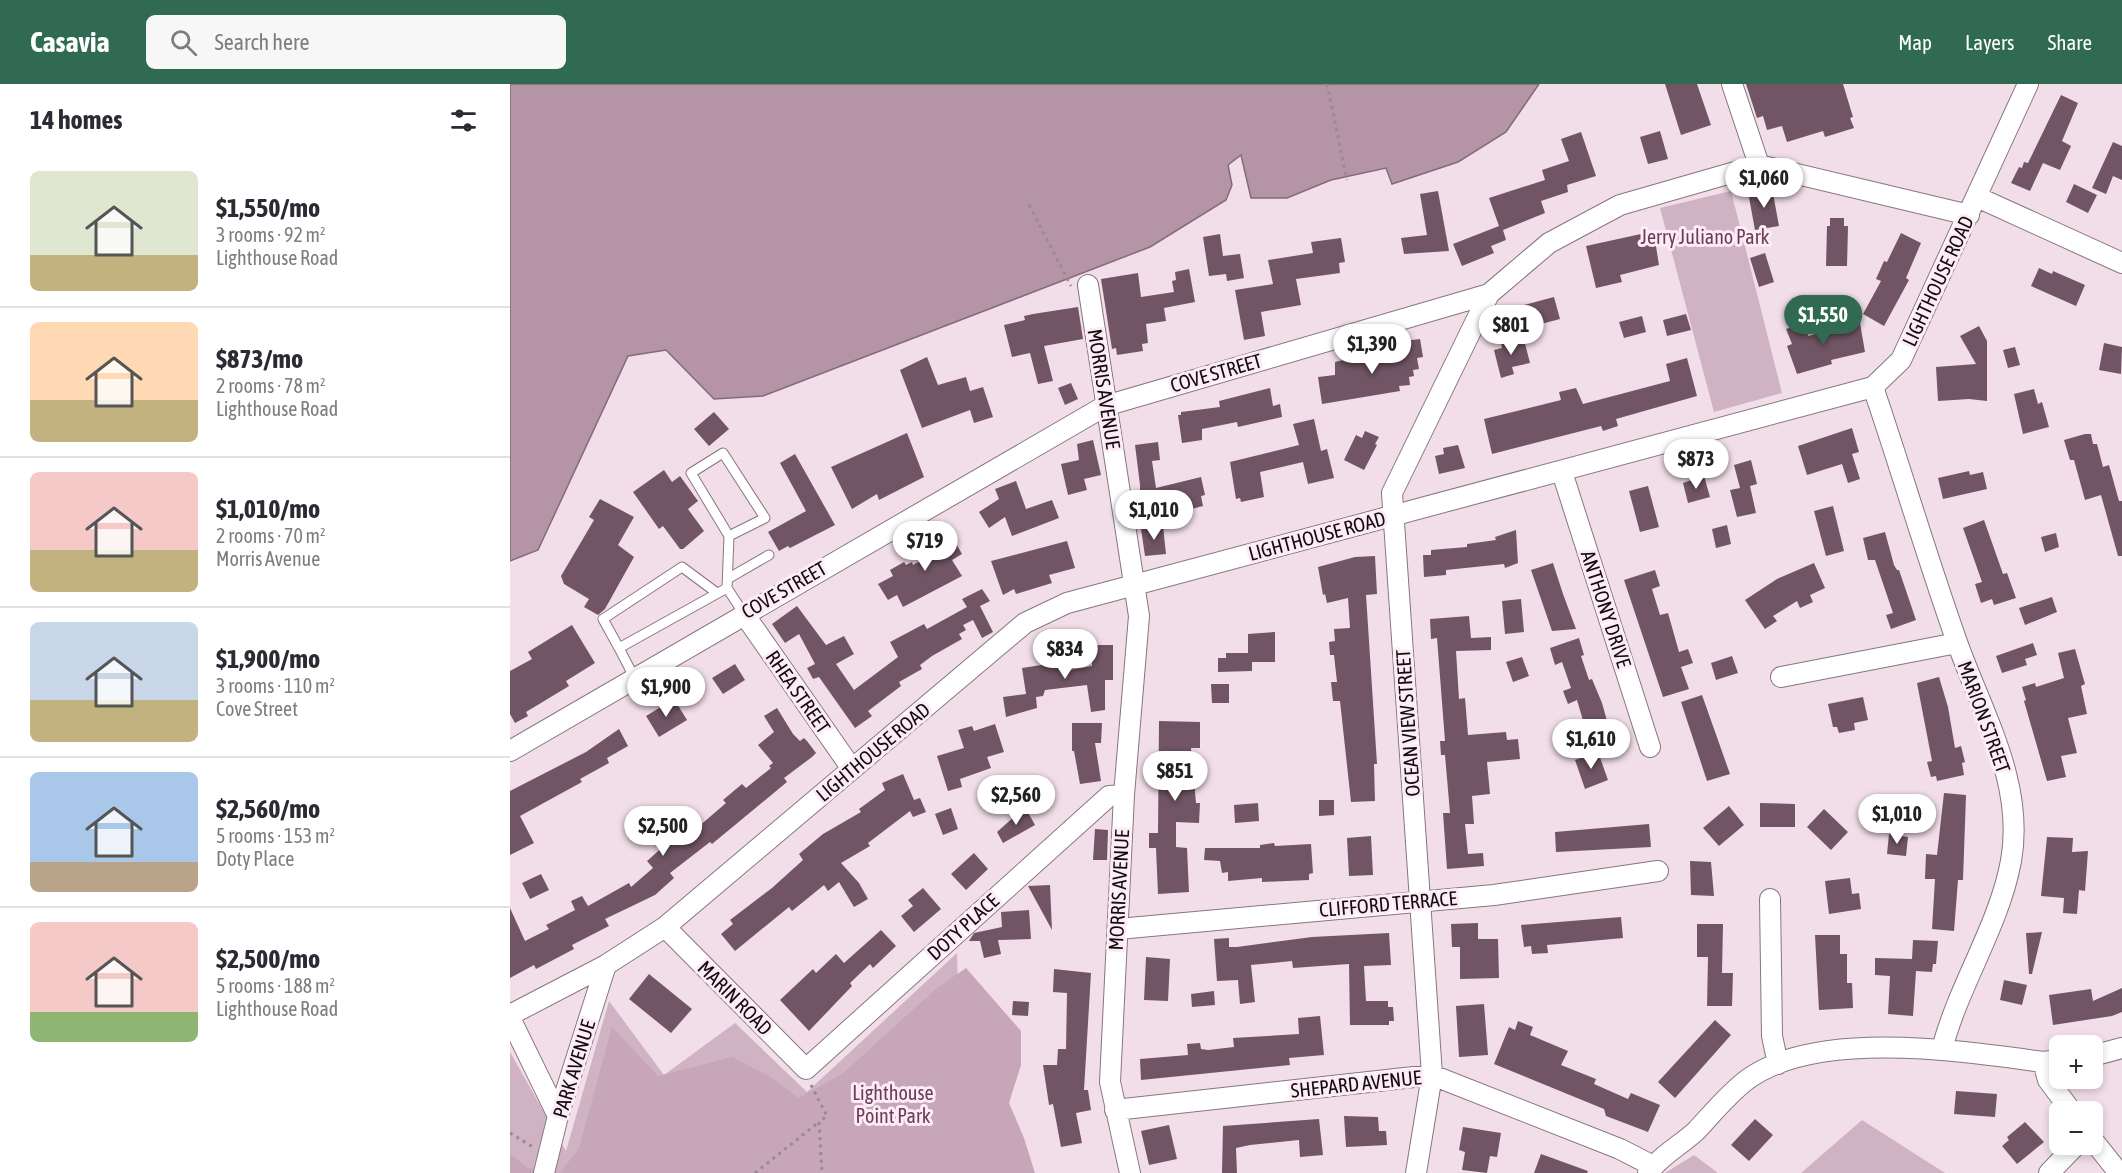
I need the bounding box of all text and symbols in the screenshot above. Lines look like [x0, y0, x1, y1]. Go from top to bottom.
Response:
search box [146, 15, 566, 69]
text: Casavia [30, 26, 110, 58]
icon: search [167, 26, 200, 59]
text: Search here [215, 29, 309, 55]
text: Map [1898, 30, 1932, 54]
text: Layers [1965, 30, 2015, 54]
text: Share [2048, 30, 2092, 54]
icon: filters [447, 104, 480, 137]
text: 14 homes [30, 105, 123, 135]
pin: $1,060 [1715, 158, 1813, 209]
text: $1,060 [1739, 166, 1789, 189]
text: $1,550/mo [216, 193, 320, 223]
icon: home [78, 195, 150, 267]
street label: LIGHTHOUSE ROAD [1897, 212, 1978, 350]
text: 3 rooms · 92 m² [216, 223, 326, 246]
park label: Jerry Juliano Park [1641, 225, 1770, 248]
text: Lighthouse Road [216, 246, 338, 269]
pin: $1,550 [1774, 295, 1872, 346]
text: $1,550 [1798, 303, 1848, 326]
pin: $801 [1475, 305, 1547, 356]
text: $801 [1493, 313, 1529, 336]
pin: $1,390 [1323, 324, 1421, 375]
street label: MORRIS AVENUE [1084, 327, 1125, 451]
text: $1,390 [1347, 332, 1397, 355]
text: $873/mo [216, 344, 303, 374]
icon: home [78, 346, 150, 418]
street label: COVE STREET [1167, 348, 1264, 397]
text: 2 rooms · 78 m² [216, 374, 326, 397]
text: Lighthouse Road [216, 397, 338, 420]
pin: $873 [1660, 439, 1732, 490]
text: $873 [1678, 447, 1714, 470]
pin: $1,010 [1105, 490, 1203, 541]
text: $1,010/mo [216, 494, 320, 524]
icon: home [78, 496, 150, 568]
text: $1,010 [1129, 498, 1179, 521]
street label: LIGHTHOUSE ROAD [1246, 506, 1388, 565]
pin: $719 [889, 521, 961, 572]
text: 2 rooms · 70 m² [216, 524, 326, 547]
text: $719 [907, 529, 943, 552]
text: Morris Avenue [216, 547, 320, 570]
street label: ANTHONY DRIVE [1577, 547, 1636, 671]
street label: COVE STREET [737, 556, 830, 623]
pin: $834 [1029, 629, 1101, 680]
text: $834 [1047, 637, 1083, 660]
text: $1,900/mo [216, 644, 320, 674]
icon: home [78, 646, 150, 718]
street label: RHEA STREET [762, 646, 835, 738]
street label: OCEAN VIEW STREET [1391, 649, 1424, 797]
street label: MARION STREET [1954, 658, 2015, 776]
pin: $1,900 [617, 667, 715, 718]
text: 3 rooms · 110 m² [216, 674, 335, 697]
text: $1,900 [641, 675, 691, 698]
text: Cove Street [216, 697, 298, 720]
street label: LIGHTHOUSE ROAD [811, 697, 934, 806]
pin: $1,610 [1542, 719, 1640, 770]
text: $1,610 [1566, 727, 1616, 750]
pin: $851 [1139, 751, 1211, 802]
text: $851 [1157, 759, 1193, 782]
pin: $2,560 [967, 775, 1065, 826]
text: $2,560 [991, 783, 1041, 806]
text: $2,560/mo [216, 794, 320, 824]
pin: $1,010 [1848, 794, 1946, 845]
icon: home [78, 796, 150, 868]
text: $1,010 [1872, 802, 1922, 825]
pin: $2,500 [614, 806, 712, 857]
text: $2,500 [638, 814, 688, 837]
text: 5 rooms · 153 m² [216, 824, 335, 847]
street label: MORRIS AVENUE [1104, 828, 1133, 951]
text: Doty Place [216, 847, 294, 870]
street label: CLIFFORD TERRACE [1318, 886, 1458, 921]
street label: DOTY PLACE [922, 888, 1003, 965]
text: $2,500/mo [216, 944, 320, 974]
icon: home [78, 946, 150, 1018]
street label: MARIN ROAD [694, 956, 777, 1039]
text: 5 rooms · 188 m² [216, 974, 335, 997]
text: Lighthouse Road [216, 997, 338, 1020]
street label: PARK AVENUE [548, 1017, 599, 1121]
map controls [2049, 1035, 2103, 1155]
button: + [2049, 1035, 2103, 1089]
street label: SHEPARD AVENUE [1290, 1065, 1423, 1102]
park label: Lighthouse Point Park [852, 1081, 934, 1127]
button: − [2049, 1101, 2103, 1155]

